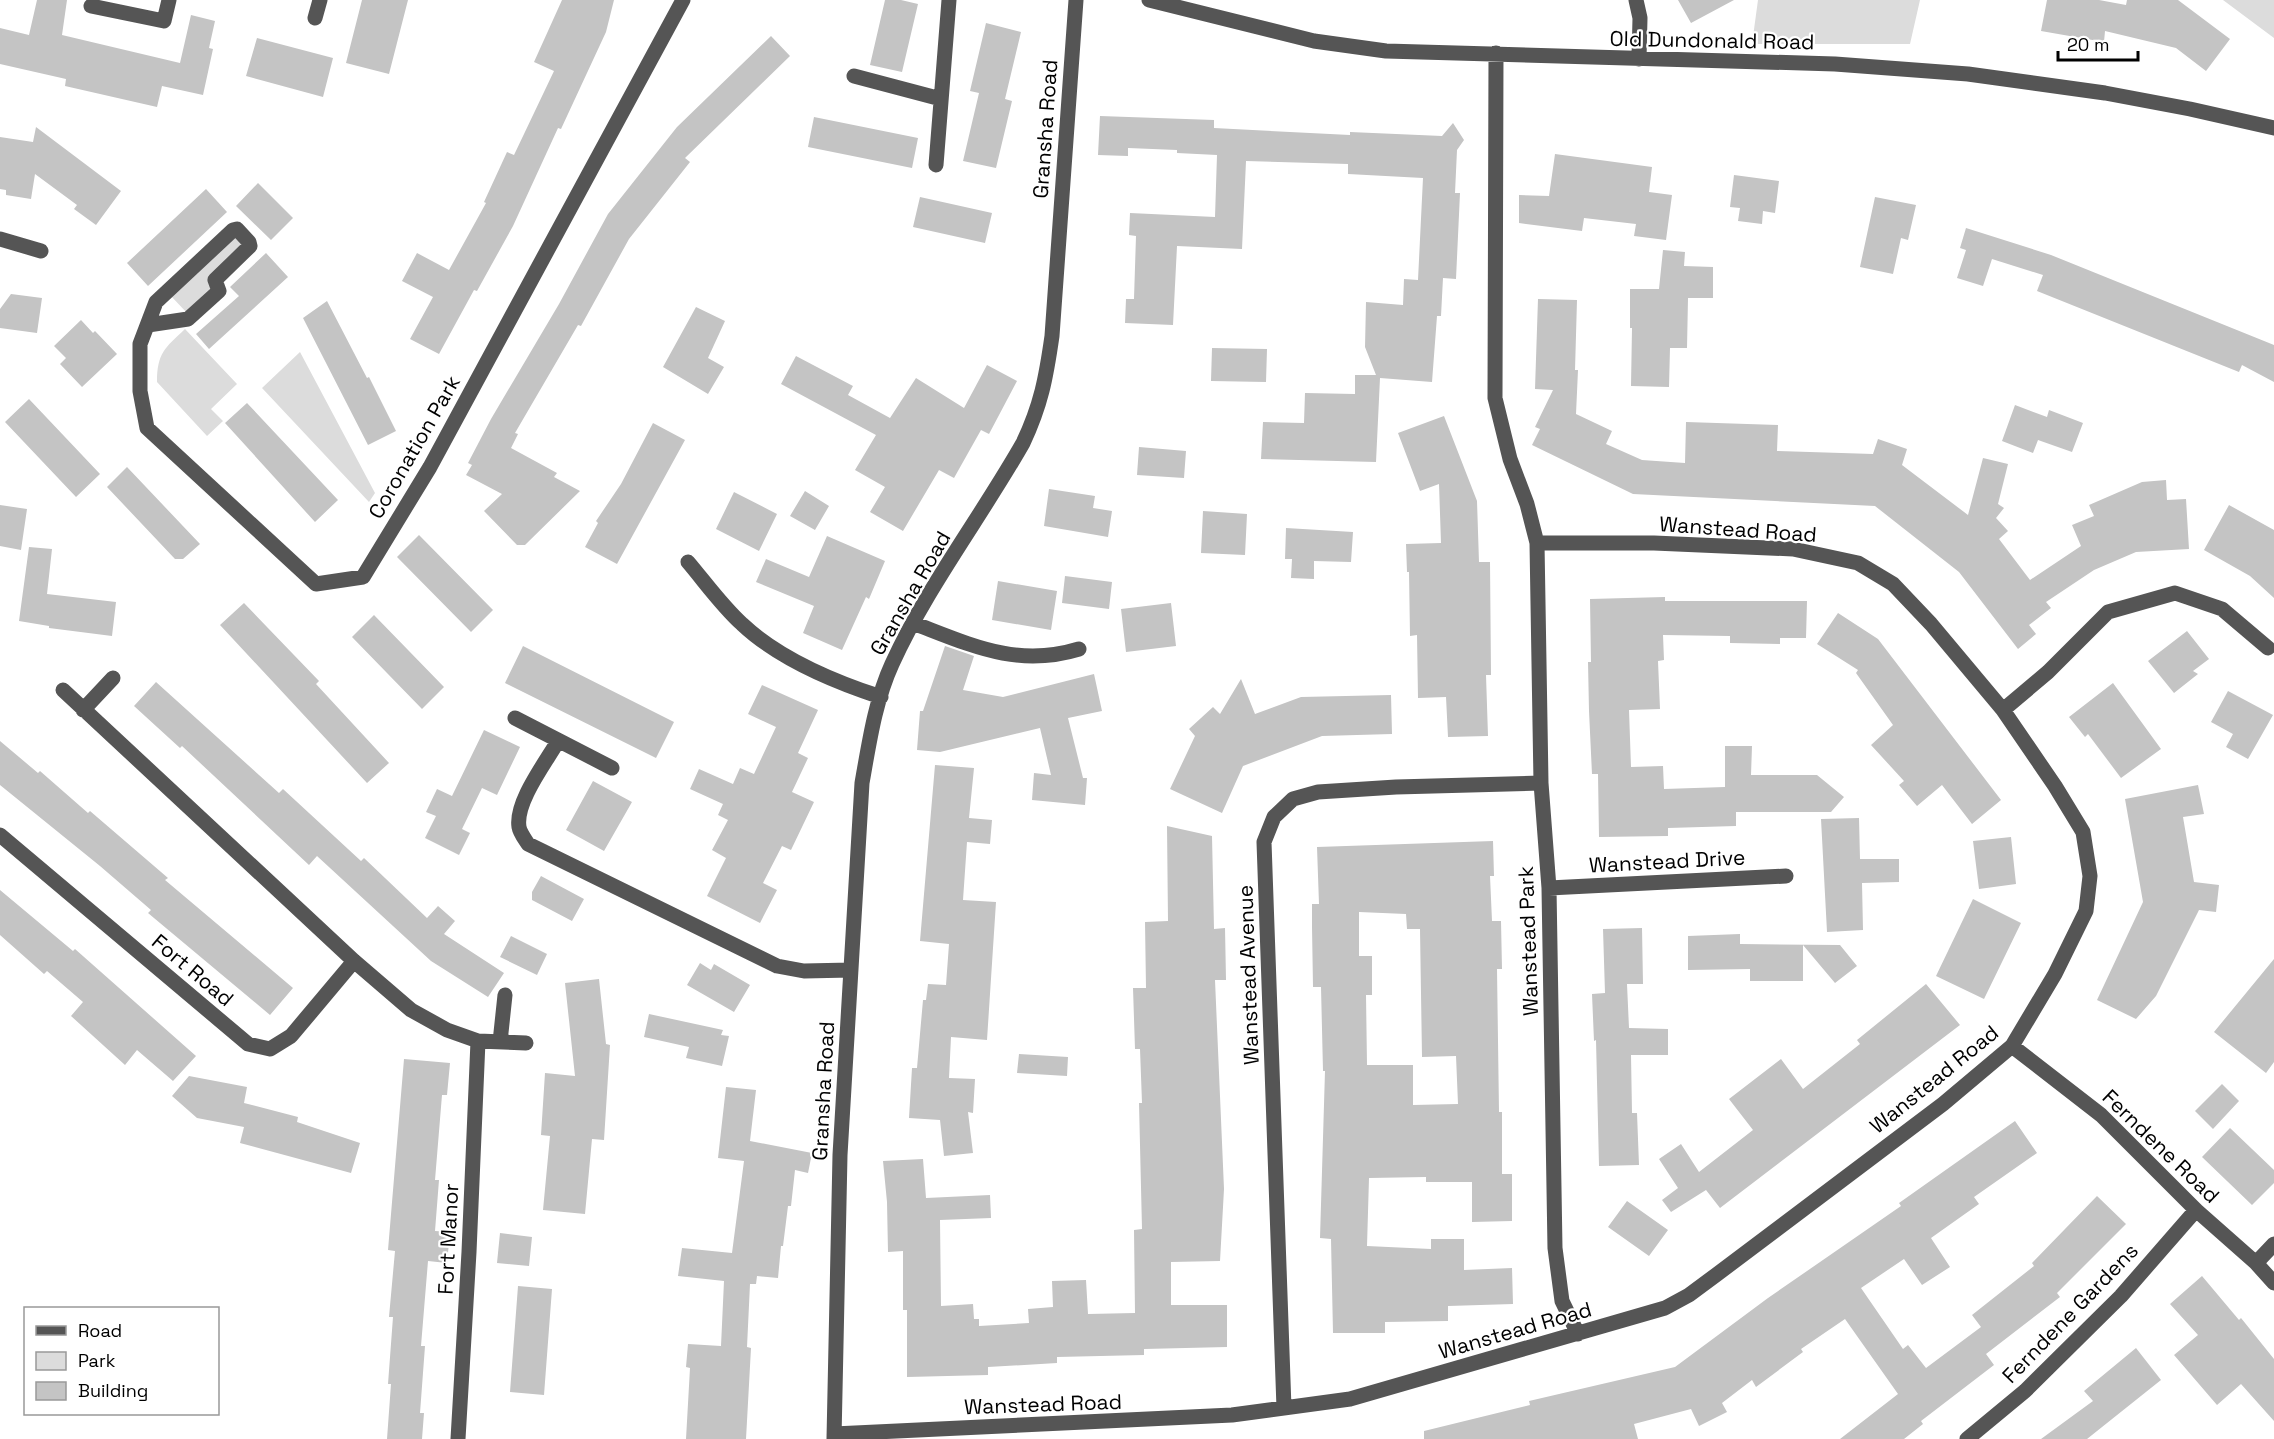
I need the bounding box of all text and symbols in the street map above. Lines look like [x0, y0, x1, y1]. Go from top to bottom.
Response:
scale bar [2058, 24, 2138, 62]
street label: Old Dundonald Road [1609, 25, 1815, 55]
text: 20 m [2067, 33, 2110, 56]
street label: Gransha Road [1027, 59, 1063, 199]
street label: Coronation Park [362, 371, 466, 523]
street label: Wanstead Road [1658, 510, 1818, 548]
street label: Gransha Road [863, 526, 957, 660]
street label: Wanstead Drive [1588, 843, 1746, 879]
street label: Wanstead Park [1512, 866, 1544, 1016]
street label: Wanstead Avenue [1231, 884, 1265, 1066]
street label: Fort Road [147, 928, 239, 1012]
street label: Wanstead Road [1864, 1019, 2004, 1139]
street label: Gransha Road [806, 1021, 840, 1161]
street label: Ferndene Road [2097, 1083, 2225, 1209]
street label: Fort Manor [432, 1183, 464, 1295]
street label: Ferndene Gardens [1996, 1237, 2144, 1389]
street label: Wanstead Road [1435, 1295, 1595, 1365]
legend [24, 1307, 219, 1415]
text: Road [78, 1319, 122, 1342]
text: Park [78, 1349, 116, 1372]
text: Building [78, 1379, 148, 1402]
street label: Wanstead Road [964, 1388, 1122, 1420]

